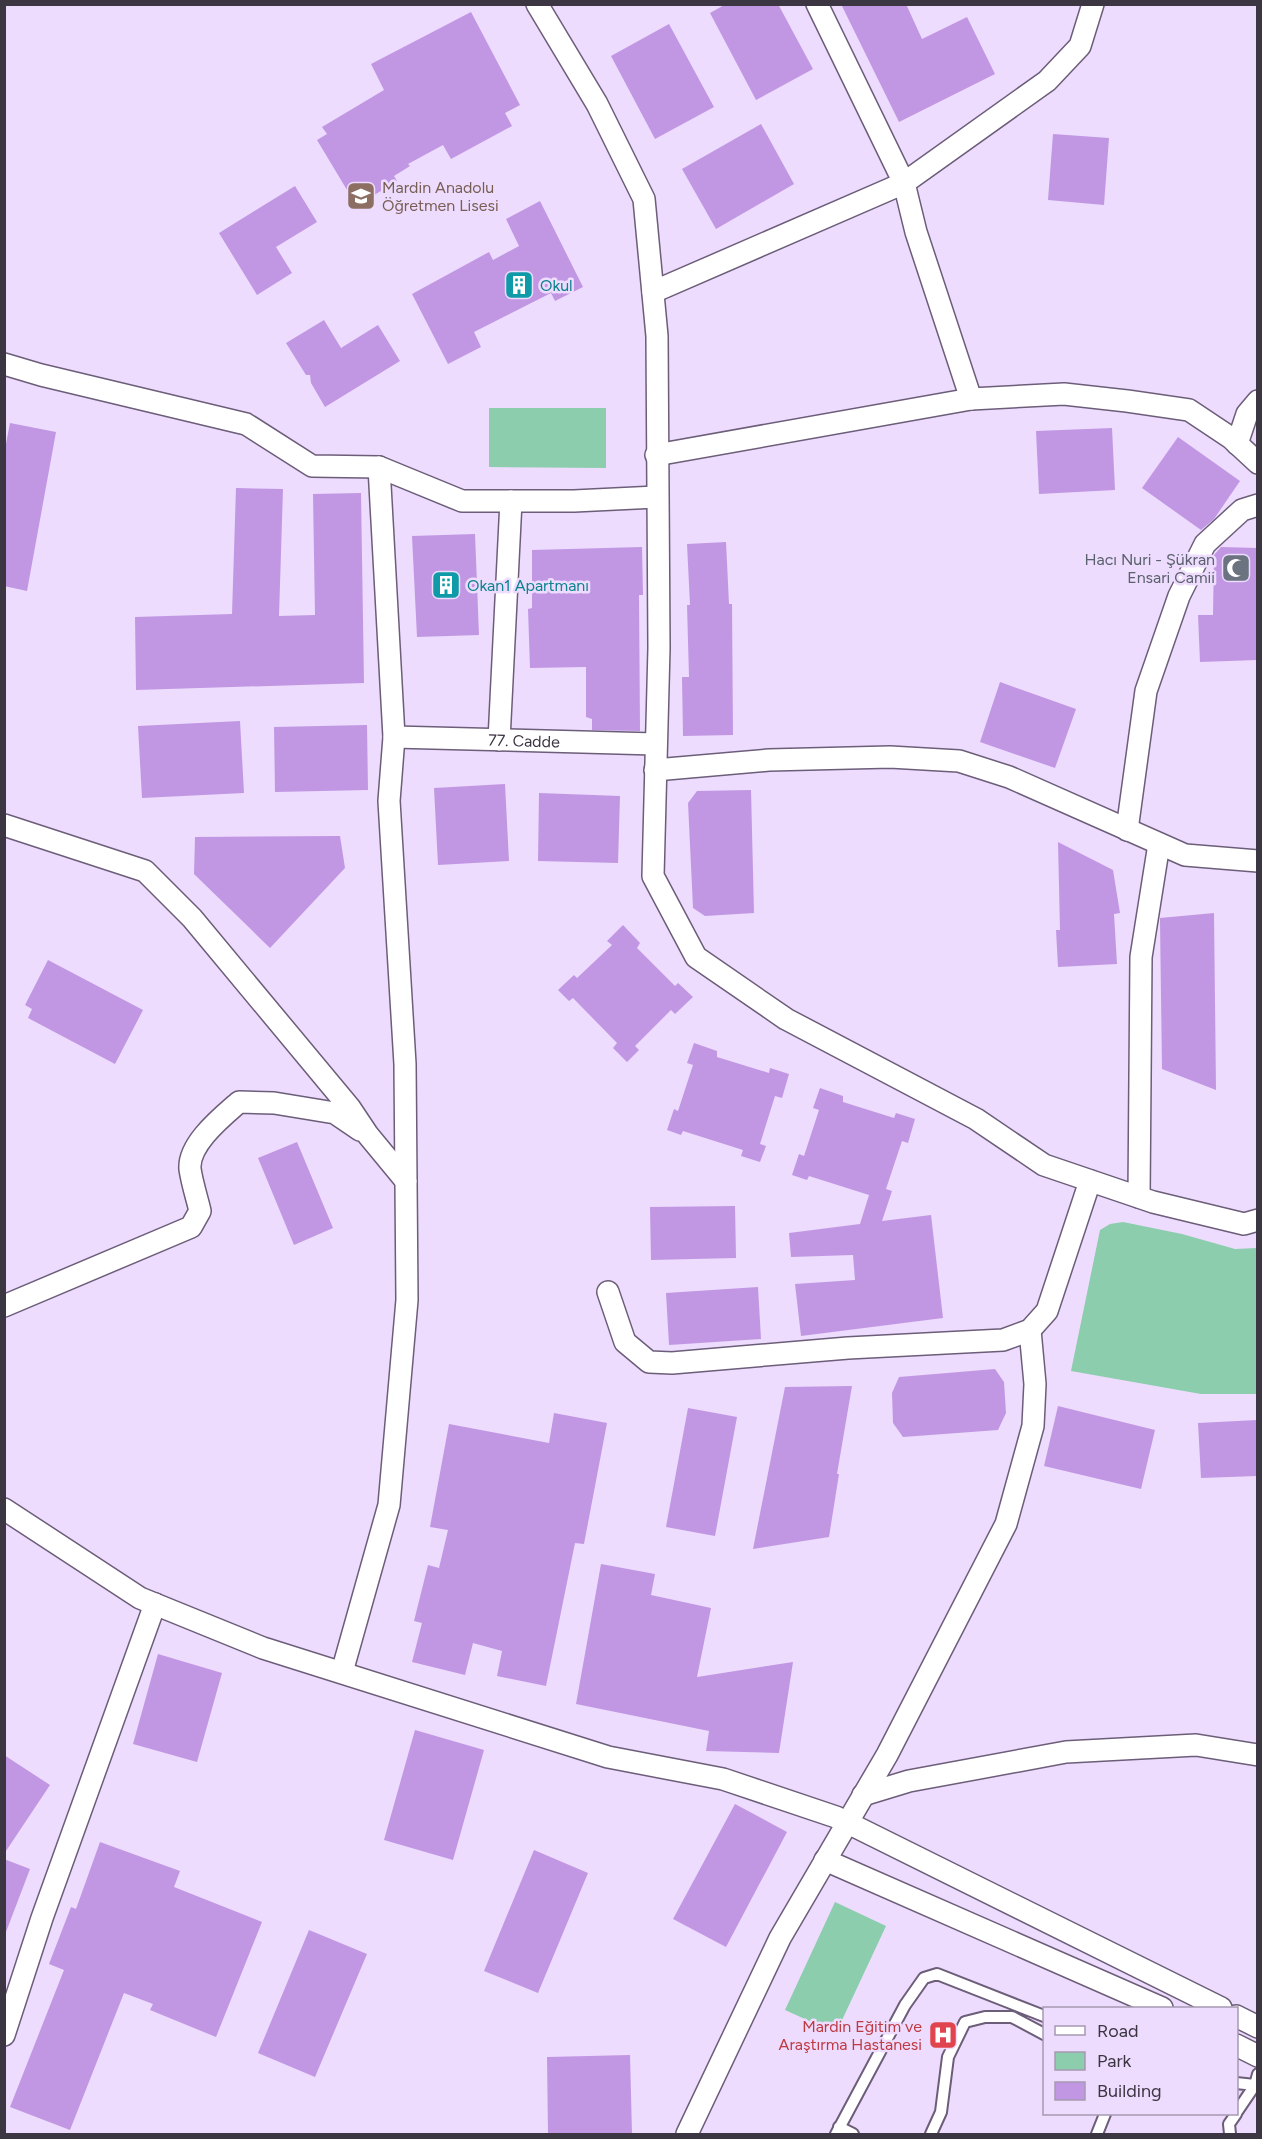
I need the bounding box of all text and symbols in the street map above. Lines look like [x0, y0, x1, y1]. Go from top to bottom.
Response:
place label: Mardin Anadolu Öğretmen Lisesi [382, 178, 499, 215]
school or university icon: Mardin Anadolu Öğretmen Lisesi [345, 180, 377, 212]
building icon: Okul [503, 269, 535, 301]
place label: Okul [540, 276, 573, 295]
place label: Hacı Nuri - Şükran Ensari Camii [1084, 550, 1215, 587]
mosque icon: Hacı Nuri - Şükran Ensari Camii [1220, 552, 1252, 584]
building icon: Okan1 Apartmanı [430, 569, 462, 601]
place label: Okan1 Apartmanı [467, 576, 589, 595]
street label: 77. Cadde [488, 731, 560, 751]
legend [1043, 2007, 1238, 2115]
place label: Mardin Eğitim ve Araştırma Hastanesi [779, 2017, 922, 2054]
hospital icon: Mardin Eğitim ve Araştırma Hastanesi [927, 2019, 959, 2051]
text: Road [1097, 2020, 1138, 2042]
text: Park [1097, 2050, 1132, 2072]
text: Building [1097, 2080, 1162, 2102]

